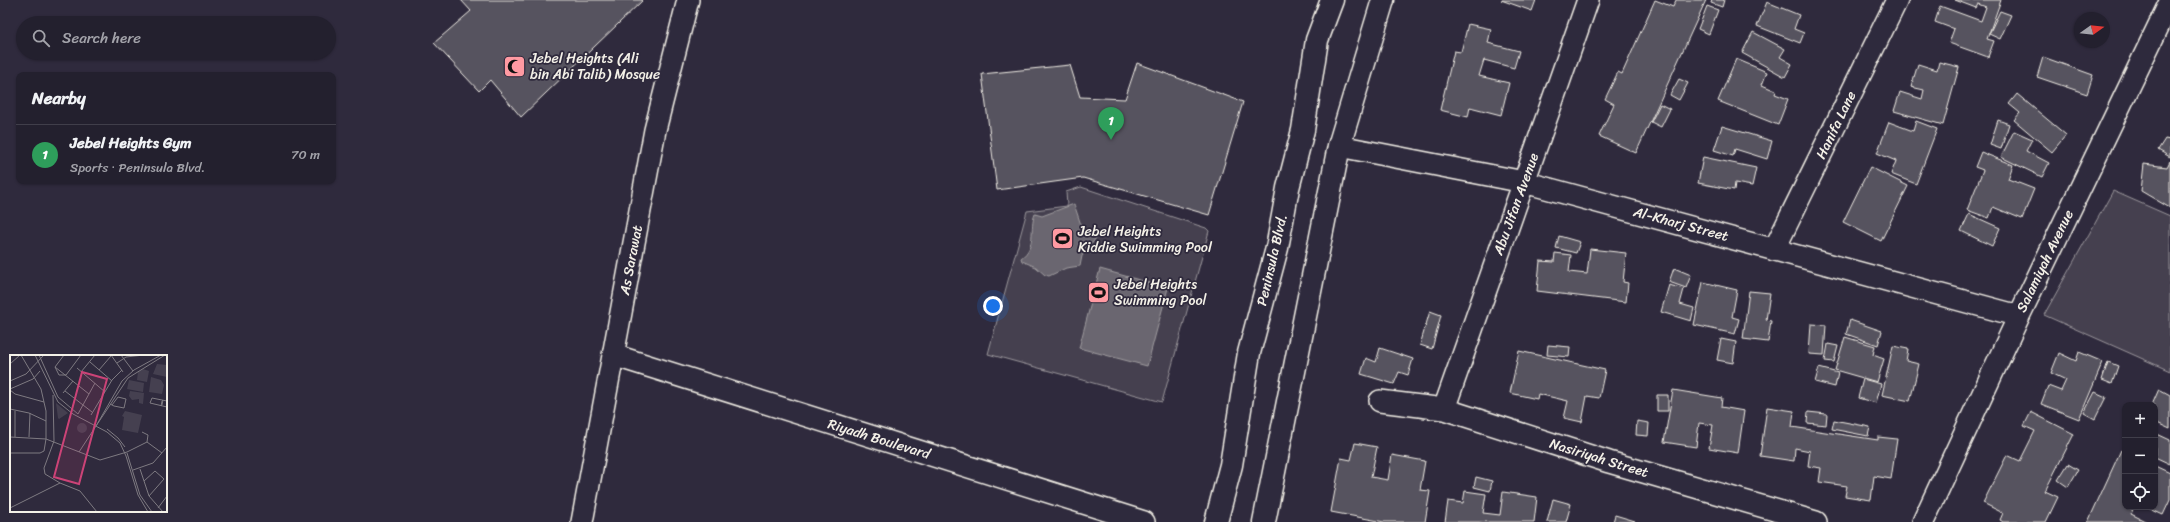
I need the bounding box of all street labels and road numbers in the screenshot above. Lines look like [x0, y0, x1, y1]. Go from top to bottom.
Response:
street label: Hanifa Lane [1809, 87, 1863, 163]
street label: Abu Jifan Avenue [1486, 149, 1546, 260]
street label: Al-Kharj Street [1630, 199, 1731, 249]
street label: Salamiyah Avenue [2009, 205, 2081, 317]
street label: Peninsula Blvd. [1249, 212, 1295, 308]
street label: As Sarawat [612, 223, 650, 298]
street label: Riyadh Boulevard [825, 412, 935, 467]
street label: Nasiriyah Street [1546, 431, 1652, 485]

